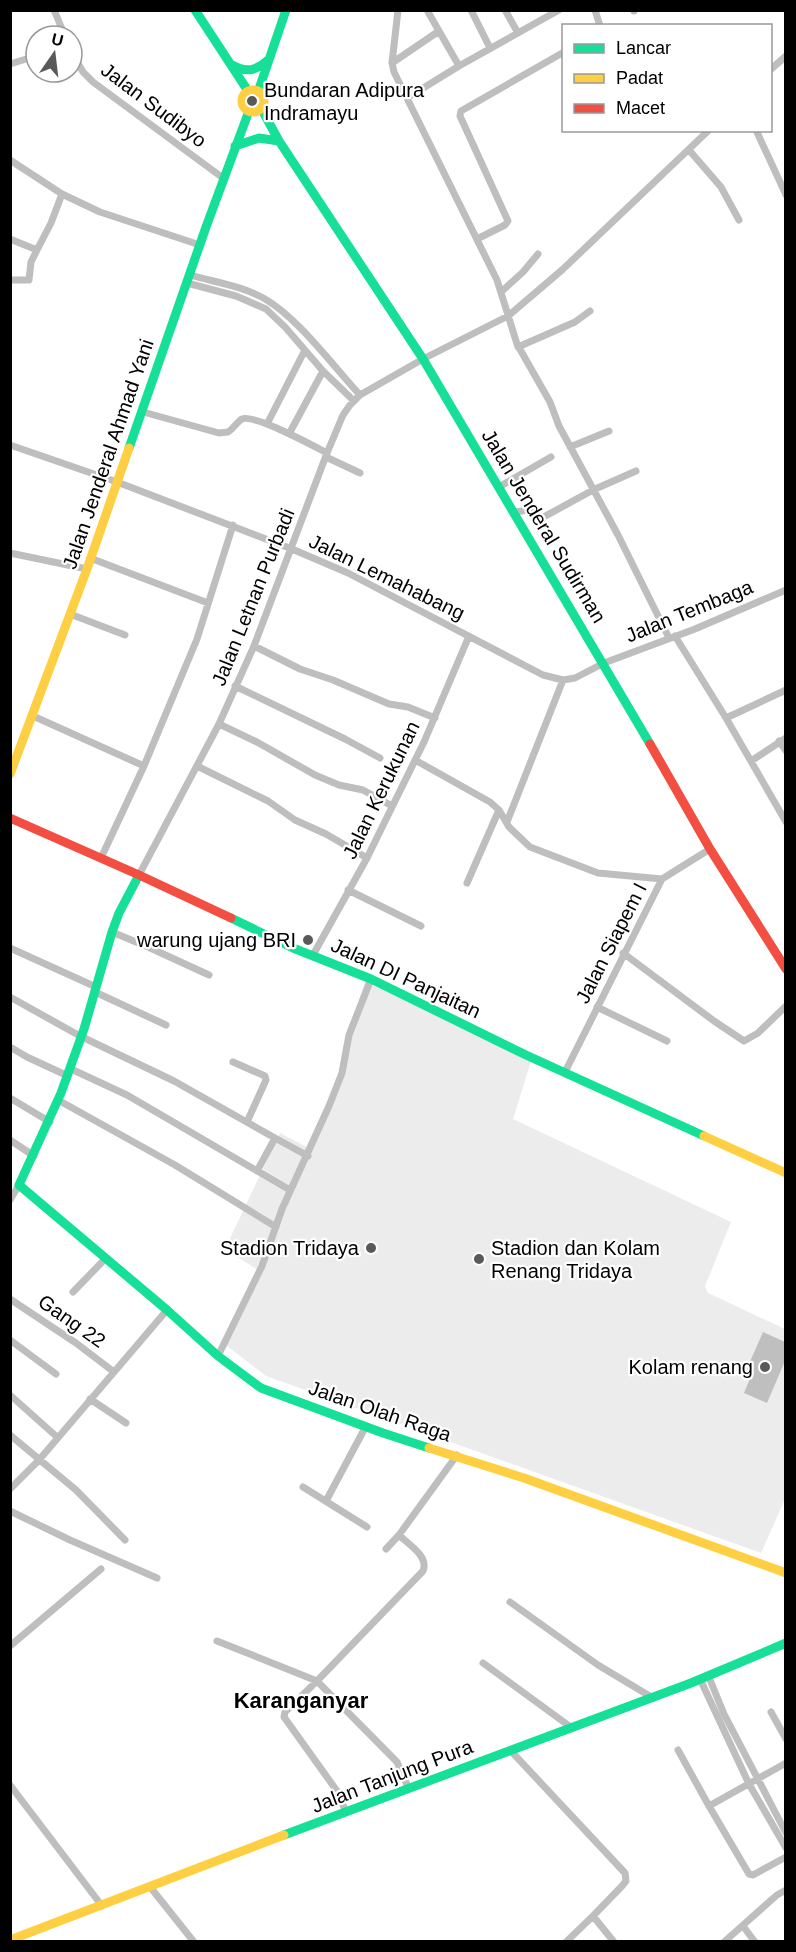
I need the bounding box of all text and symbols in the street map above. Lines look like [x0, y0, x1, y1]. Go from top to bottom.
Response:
north arrow [24, 24, 84, 84]
legend [562, 24, 772, 132]
text: U [50, 30, 65, 50]
text: Lancar [616, 38, 671, 58]
street label: Jalan Sudibyo [97, 58, 211, 152]
text: Padat [616, 68, 663, 88]
place label: Bundaran Adipura Indramayu [264, 79, 425, 124]
marker: Bundaran Adipura Indramayu [245, 94, 259, 108]
text: Macet [616, 98, 665, 118]
street label: Jalan Jenderal Ahmad Yani [58, 336, 158, 572]
street label: Jalan Jenderal Sudirman [478, 426, 610, 626]
street label: Jalan Letnan Purbadi [207, 505, 299, 689]
street label: Jalan Lemahabang [306, 530, 468, 624]
street label: Jalan Tembaga [622, 575, 757, 647]
street label: Jalan Kerukunan [338, 718, 424, 862]
street label: Jalan Siapem I [571, 879, 651, 1007]
place label: warung ujang BRI [136, 929, 296, 951]
marker: warung ujang BRI [301, 933, 315, 947]
street label: Jalan DI Panjaitan [328, 934, 484, 1022]
place label: Stadion Tridaya [220, 1237, 360, 1259]
place label: Stadion dan Kolam Renang Tridaya [491, 1237, 660, 1282]
marker: Stadion Tridaya [364, 1241, 378, 1255]
marker: Stadion dan Kolam Renang Tridaya [472, 1252, 486, 1266]
street label: Gang 22 [34, 1290, 110, 1352]
place label: Kolam renang [628, 1356, 753, 1378]
marker: Kolam renang [758, 1360, 772, 1374]
street label: Jalan Olah Raga [306, 1376, 455, 1446]
district label: Karanganyar [234, 1688, 369, 1713]
street label: Jalan Tanjung Pura [308, 1735, 477, 1817]

